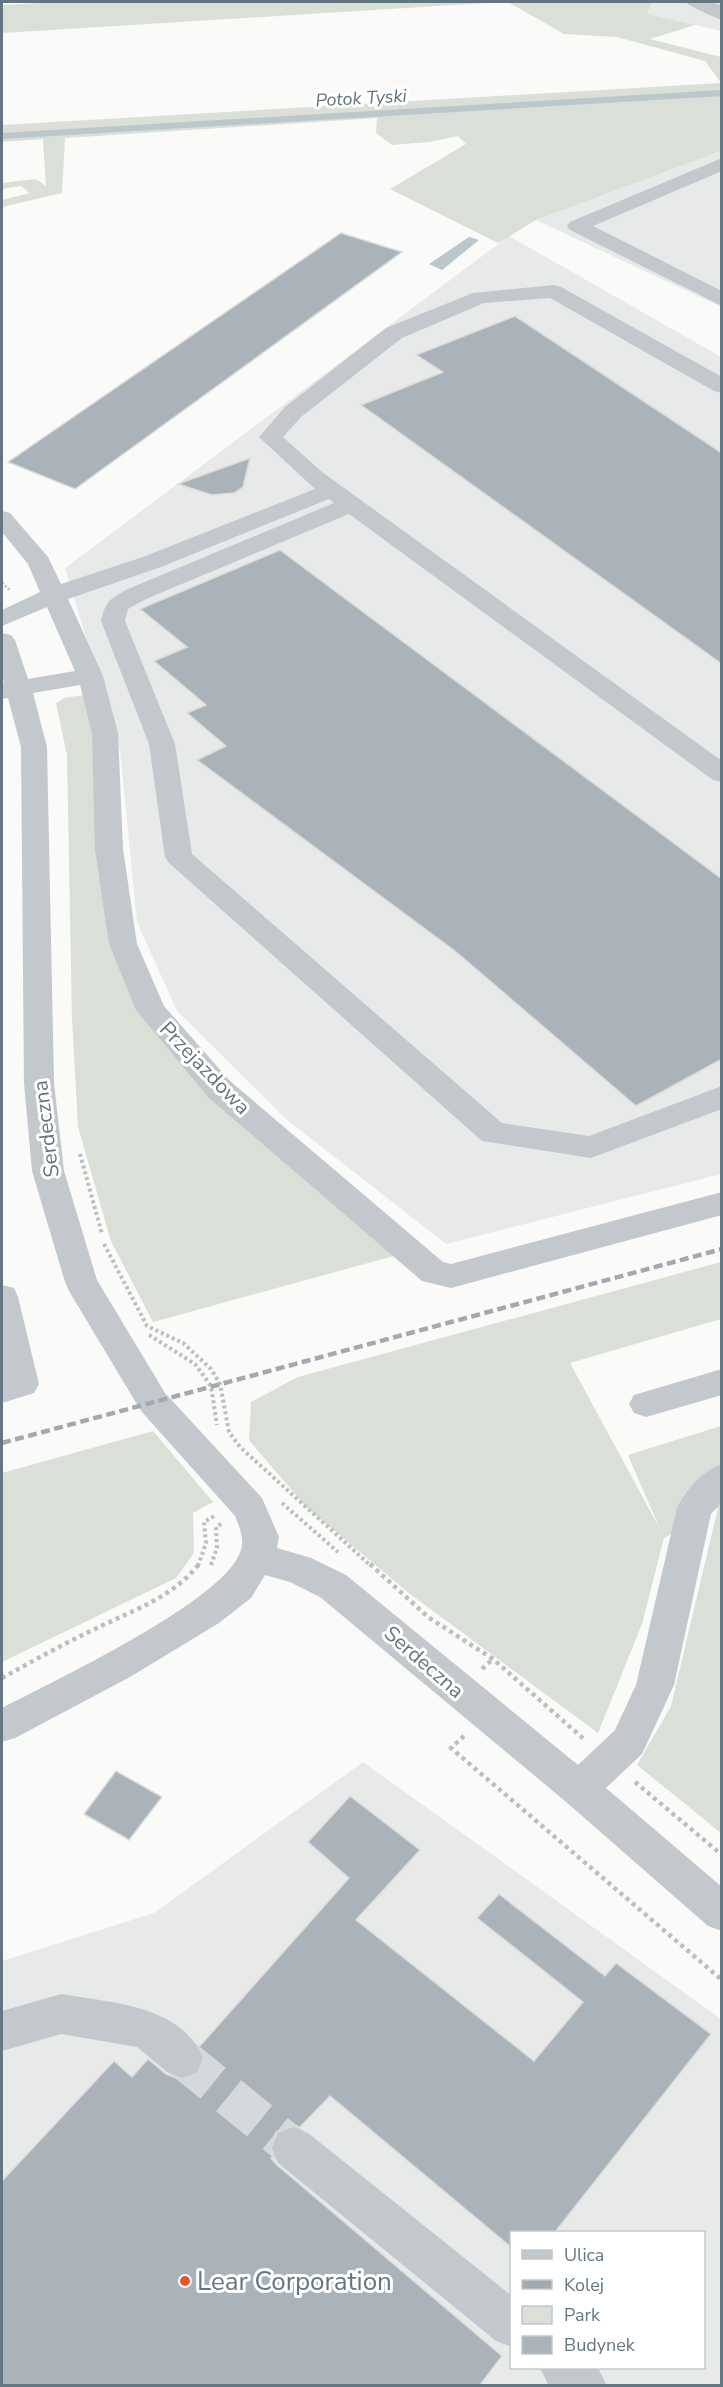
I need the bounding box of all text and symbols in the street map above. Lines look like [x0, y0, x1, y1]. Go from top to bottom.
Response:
water label: Potok Tyski [315, 84, 408, 112]
street label: Przejazdowa [153, 1015, 257, 1121]
street label: Serdeczna [26, 1079, 66, 1179]
street label: Serdeczna [378, 1619, 470, 1705]
legend [510, 2231, 705, 2369]
text: Ulica [564, 2243, 604, 2267]
place label: Lear Corporation [197, 2264, 392, 2299]
text: Kolej [564, 2273, 604, 2297]
marker: Lear Corporation [178, 2274, 192, 2288]
text: Park [564, 2303, 601, 2327]
text: Budynek [564, 2333, 636, 2357]

